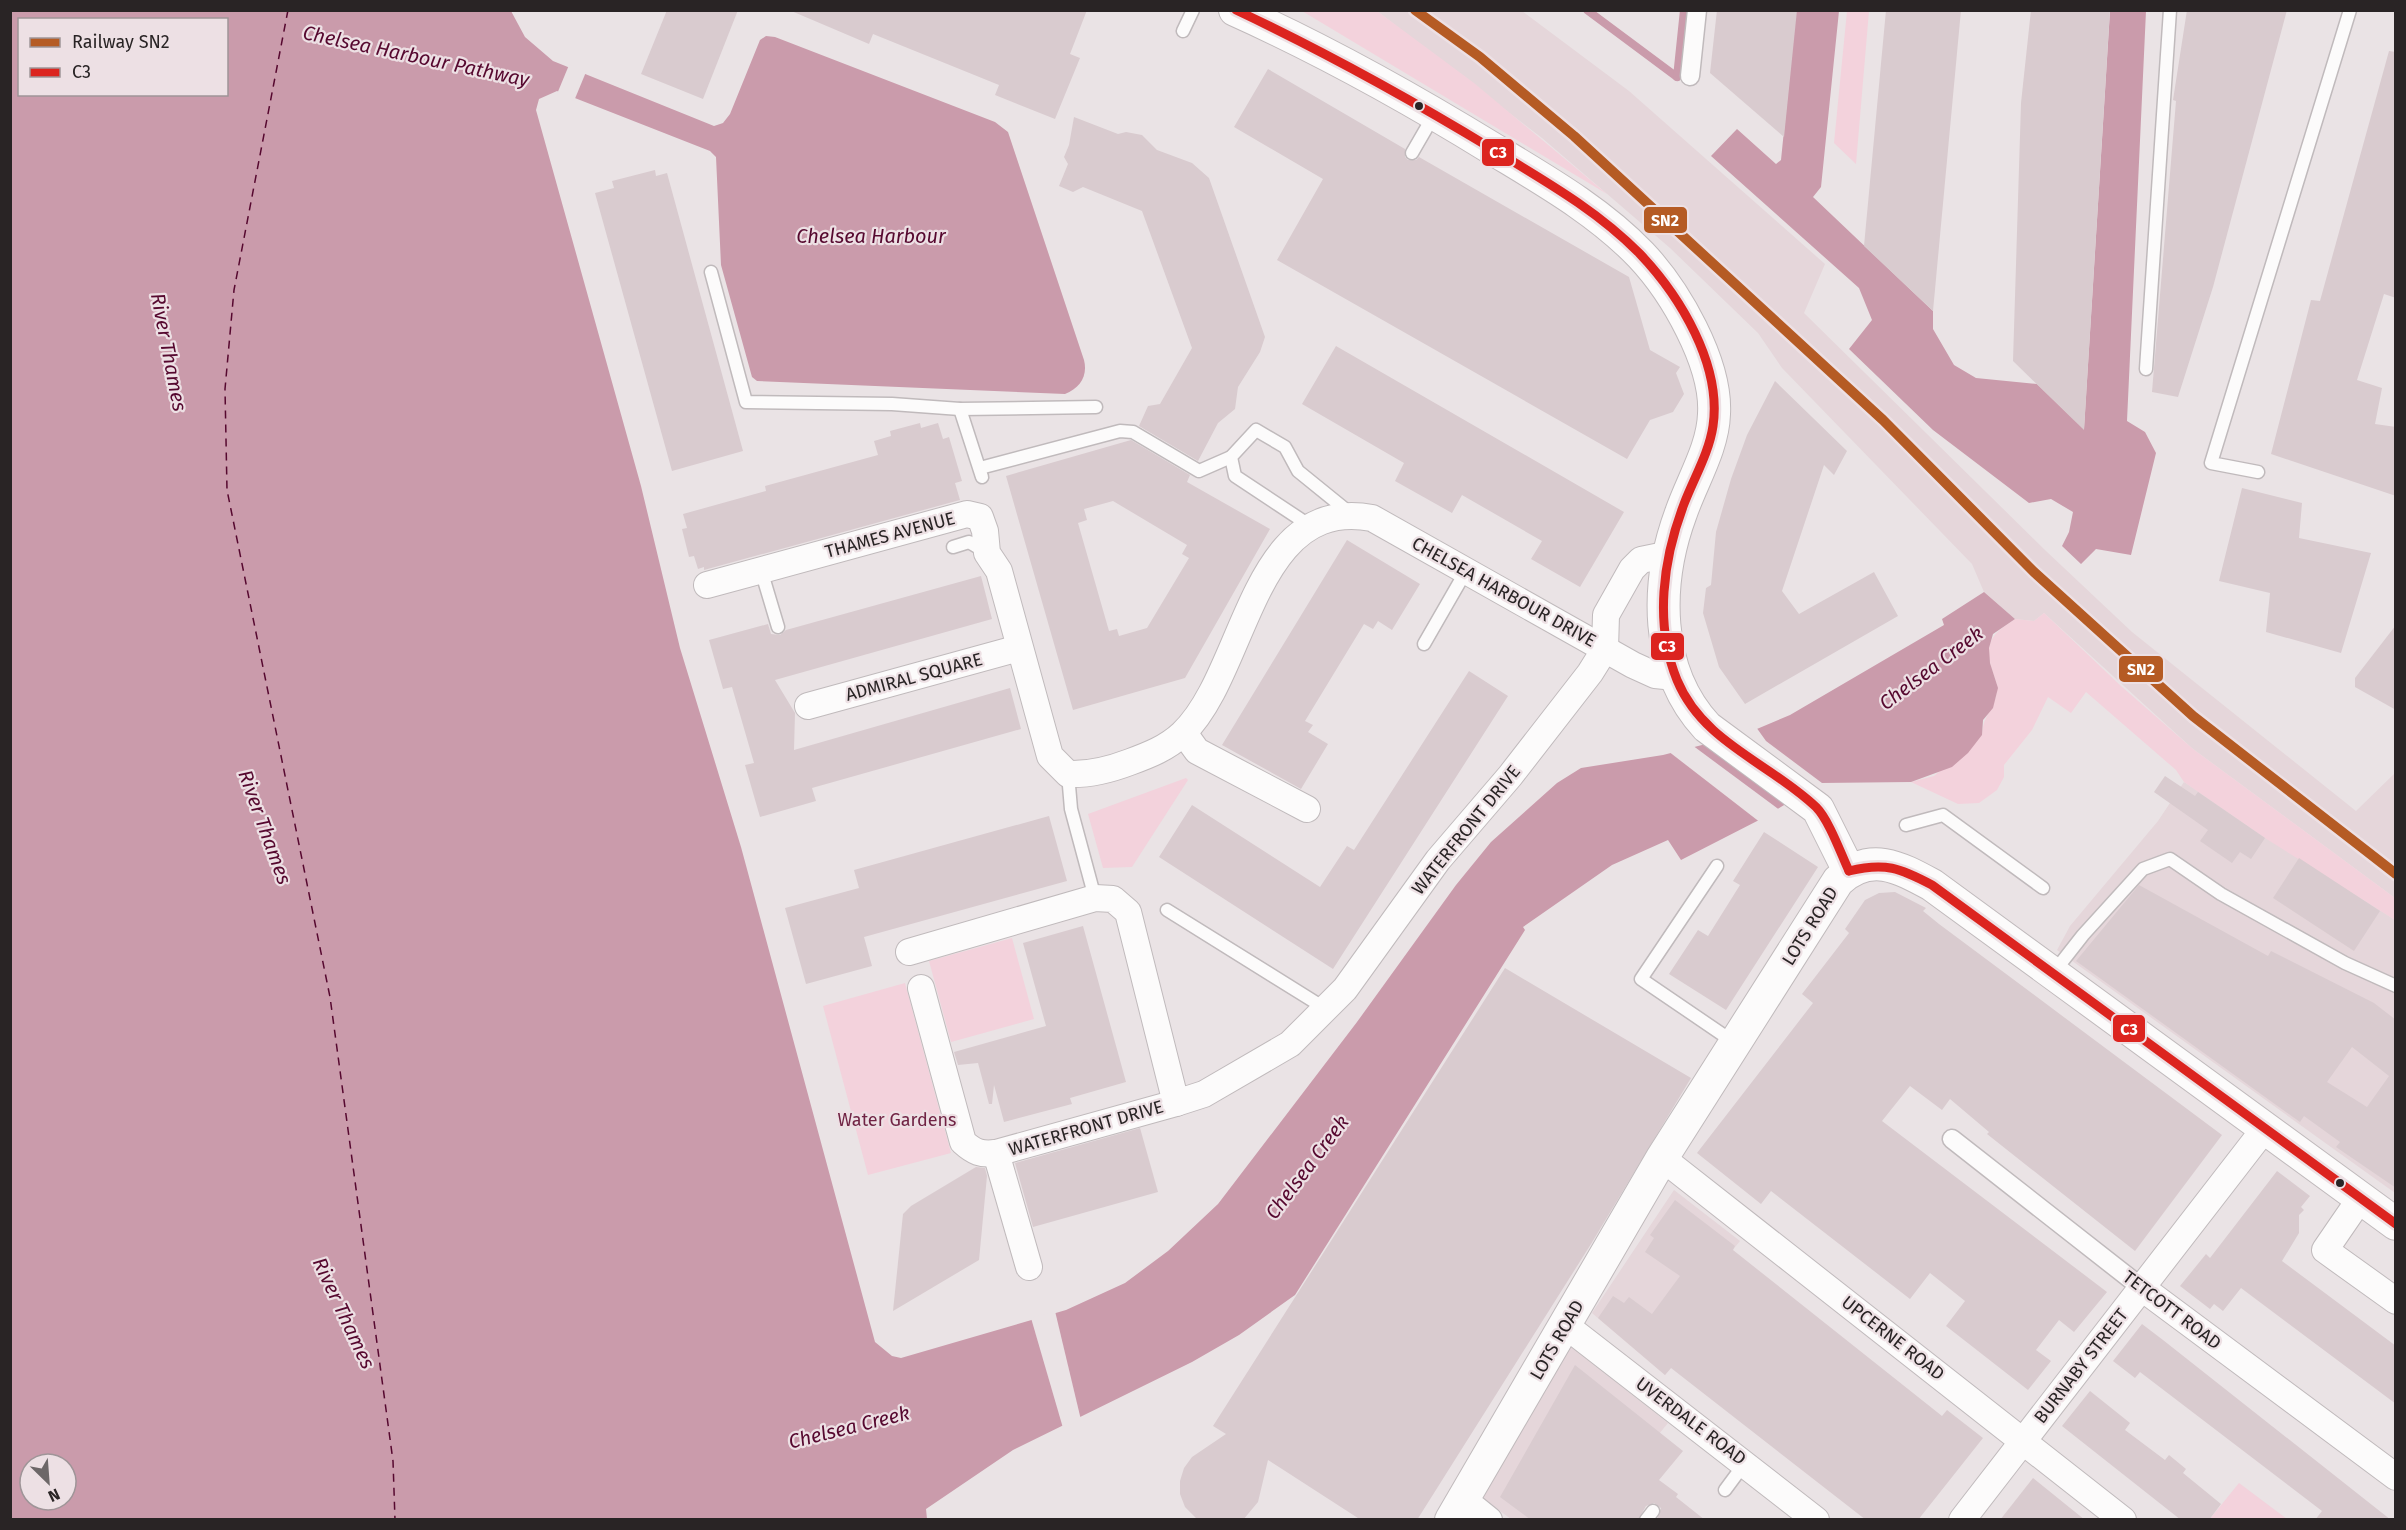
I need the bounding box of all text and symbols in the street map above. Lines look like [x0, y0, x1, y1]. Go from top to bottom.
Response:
legend [18, 18, 228, 96]
water label: Chelsea Harbour Pathway [301, 20, 533, 92]
text: Railway SN2 [72, 31, 170, 53]
text: C3 [72, 61, 91, 83]
unlabelled marker [1413, 100, 1425, 112]
line badge: C3 [1481, 138, 1515, 167]
text: C3 [1489, 143, 1507, 162]
line badge: SN2 [1643, 206, 1688, 234]
text: SN2 [1651, 211, 1679, 230]
water label: Chelsea Harbour [796, 224, 947, 248]
water label: River Thames [146, 291, 192, 413]
street label: THAMES AVENUE [823, 507, 957, 563]
street label: CHELSEA HARBOUR DRIVE [1408, 532, 1600, 652]
water label: Chelsea Creek [1874, 621, 1988, 715]
line badge: C3 [1650, 632, 1685, 661]
text: C3 [1658, 637, 1676, 656]
street label: ADMIRAL SQUARE [843, 648, 985, 706]
line badge: SN2 [2118, 655, 2164, 683]
text: SN2 [2127, 660, 2155, 679]
street label: WATERFRONT DRIVE [1407, 761, 1525, 899]
water label: River Thames [233, 766, 297, 888]
street label: LOTS ROAD [1777, 883, 1843, 969]
line badge: C3 [2112, 1014, 2146, 1043]
text: C3 [2120, 1020, 2138, 1039]
street label: WATERFRONT DRIVE [1006, 1095, 1166, 1161]
park label: Water Gardens [838, 1109, 956, 1131]
water label: Chelsea Creek [1260, 1110, 1354, 1224]
unlabelled marker [2334, 1177, 2346, 1189]
water label: River Thames [308, 1254, 380, 1372]
street label: TETCOTT ROAD [2118, 1266, 2226, 1354]
street label: UPCERNE ROAD [1837, 1291, 1949, 1385]
street label: LOTS ROAD [1525, 1296, 1589, 1384]
street label: BURNABY STREET [2029, 1304, 2133, 1428]
street label: UVERDALE ROAD [1631, 1372, 1751, 1470]
water label: Chelsea Creek [786, 1400, 912, 1454]
north arrow [18, 1452, 78, 1512]
text: N [45, 1484, 63, 1506]

